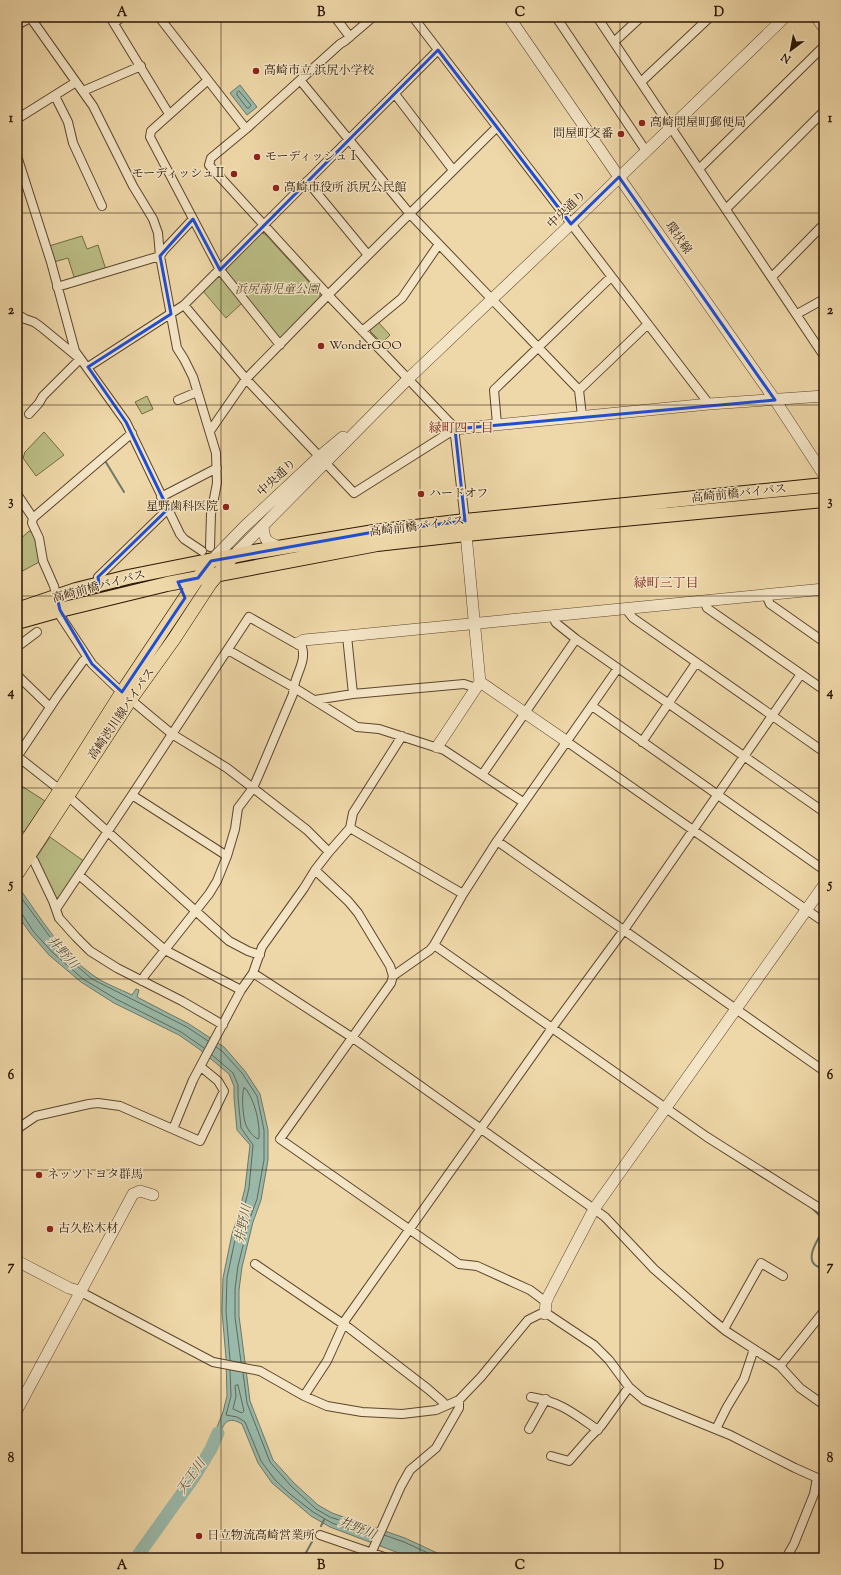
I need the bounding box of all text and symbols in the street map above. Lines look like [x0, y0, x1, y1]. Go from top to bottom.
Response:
text: A [117, 4, 128, 22]
text: B [317, 4, 326, 22]
text: C [515, 4, 525, 22]
text: D [714, 4, 724, 22]
north arrow [771, 30, 811, 70]
text: N [778, 48, 795, 67]
place label: 高崎市立 浜尻小学校 [264, 62, 375, 80]
marker: 高崎市立 浜尻小学校 [251, 66, 261, 76]
text: 1 [9, 110, 14, 128]
text: 1 [828, 110, 833, 128]
place label: 高崎問屋町郵便局 [650, 114, 746, 132]
marker: 高崎問屋町郵便局 [637, 118, 647, 128]
place label: 問屋町交番 [553, 125, 613, 143]
marker: 問屋町交番 [616, 129, 626, 139]
place label: モーディッシュⅠ [265, 148, 359, 166]
marker: モーディッシュⅠ [252, 152, 262, 162]
place label: モーディッシュⅡ [132, 165, 226, 183]
marker: モーディッシュⅡ [229, 169, 239, 179]
place label: 高崎市役所 浜尻公民館 [284, 179, 407, 197]
marker: 高崎市役所 浜尻公民館 [271, 183, 281, 193]
street label: 中央通り [543, 187, 591, 233]
street label: 環状線 [660, 218, 696, 258]
park label: 浜尻南児童公園 [235, 281, 321, 299]
text: 2 [8, 302, 15, 320]
text: 2 [827, 302, 834, 320]
place label: WonderGOO [329, 337, 402, 355]
marker: WonderGOO [316, 341, 326, 351]
district label: 緑町四丁目 [428, 420, 494, 438]
street label: 中央通り [253, 455, 301, 501]
street label: 高崎前橋バイパス [690, 480, 788, 508]
place label: ハードオフ [429, 485, 488, 503]
marker: ハードオフ [416, 489, 426, 499]
text: 3 [8, 493, 14, 511]
text: 3 [827, 493, 833, 511]
place label: 星野歯科医院 [146, 498, 218, 516]
marker: 星野歯科医院 [221, 502, 231, 512]
street label: 高崎前橋バイパス [368, 512, 466, 542]
street label: 高崎前橋バイパス [50, 566, 148, 608]
district label: 緑町三丁目 [633, 575, 699, 593]
street label: 高崎渋川線バイパス [84, 664, 160, 764]
text: 4 [7, 684, 15, 702]
text: 4 [826, 684, 834, 702]
text: 5 [8, 876, 14, 894]
text: 5 [827, 876, 833, 894]
water label: 井野川 [42, 932, 83, 975]
text: 6 [8, 1067, 15, 1085]
text: 6 [827, 1067, 834, 1085]
place label: ネッツトヨタ群馬 [47, 1166, 143, 1184]
marker: ネッツトヨタ群馬 [34, 1170, 44, 1180]
water label: 井野川 [231, 1201, 257, 1245]
place label: 古久松木材 [58, 1220, 118, 1238]
marker: 古久松木材 [45, 1224, 55, 1234]
text: 7 [8, 1258, 15, 1276]
text: 7 [827, 1258, 834, 1276]
text: 8 [8, 1450, 15, 1468]
text: 8 [827, 1450, 834, 1468]
water label: 天王川 [173, 1454, 212, 1498]
water label: 井野川 [336, 1513, 380, 1545]
place label: 日立物流高崎営業所 [207, 1527, 315, 1545]
marker: 日立物流高崎営業所 [194, 1531, 204, 1541]
text: A [117, 1557, 128, 1575]
text: B [317, 1557, 326, 1575]
text: C [515, 1557, 525, 1575]
text: D [714, 1557, 724, 1575]

